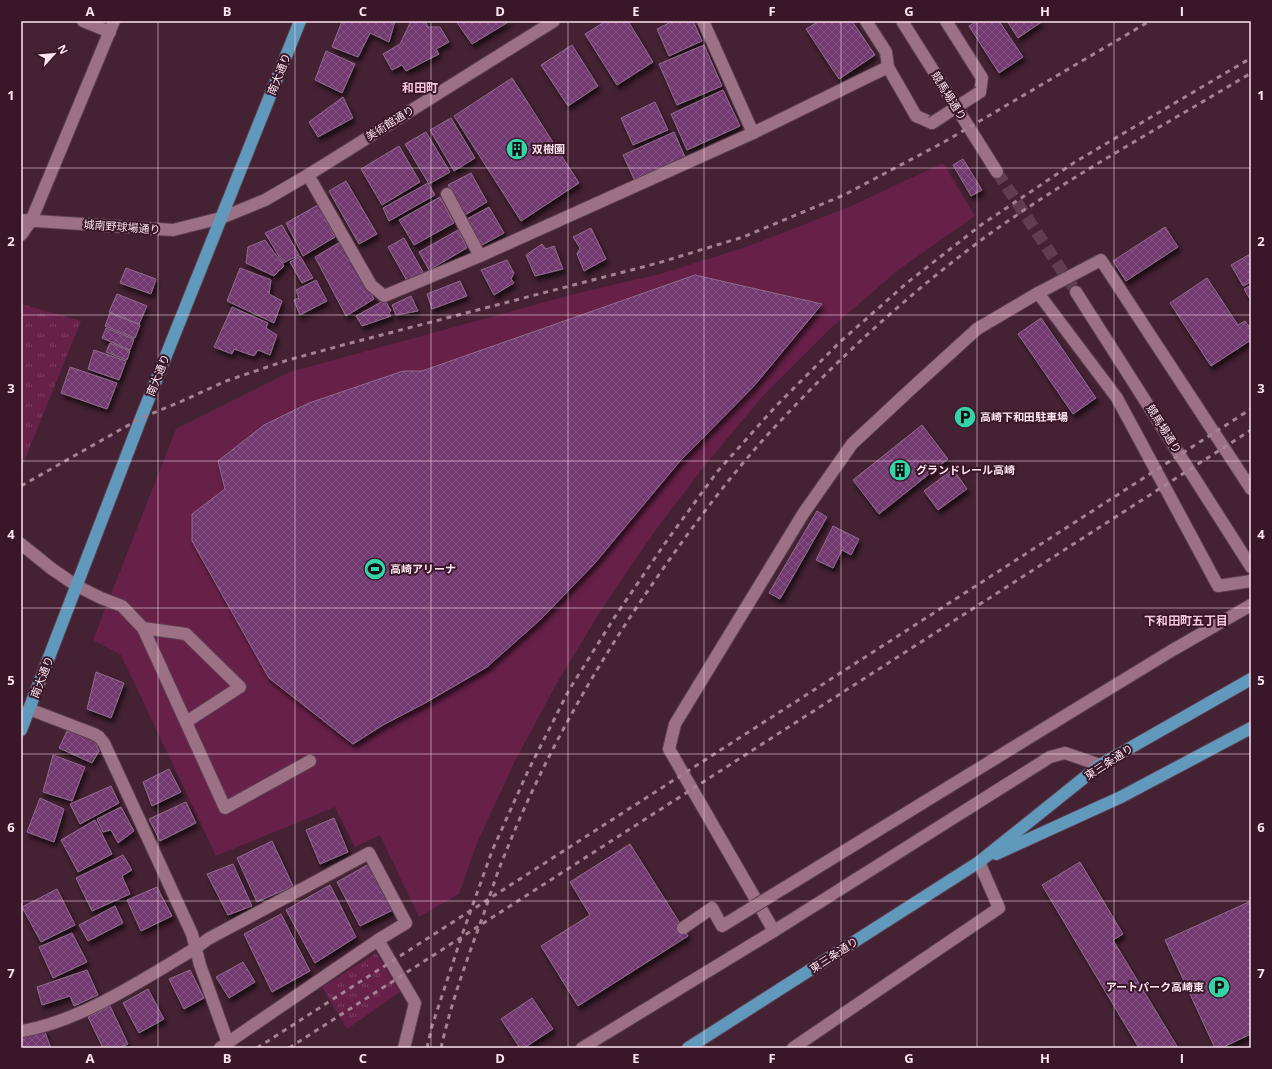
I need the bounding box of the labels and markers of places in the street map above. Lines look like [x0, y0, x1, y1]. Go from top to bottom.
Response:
building icon: 双樹園 [504, 136, 530, 162]
place label: 双樹園 [532, 141, 565, 156]
parking icon: 高崎下和田駐車場 [952, 404, 978, 430]
place label: 高崎下和田駐車場 [980, 409, 1068, 424]
building icon: グランドレール高崎 [887, 457, 913, 483]
place label: グランドレール高崎 [916, 462, 1015, 477]
sports icon: 高崎アリーナ [362, 556, 388, 582]
place label: 高崎アリーナ [390, 561, 456, 576]
parking icon: アートパーク高崎東 [1206, 974, 1232, 1000]
place label: アートパーク高崎東 [1106, 979, 1204, 994]

